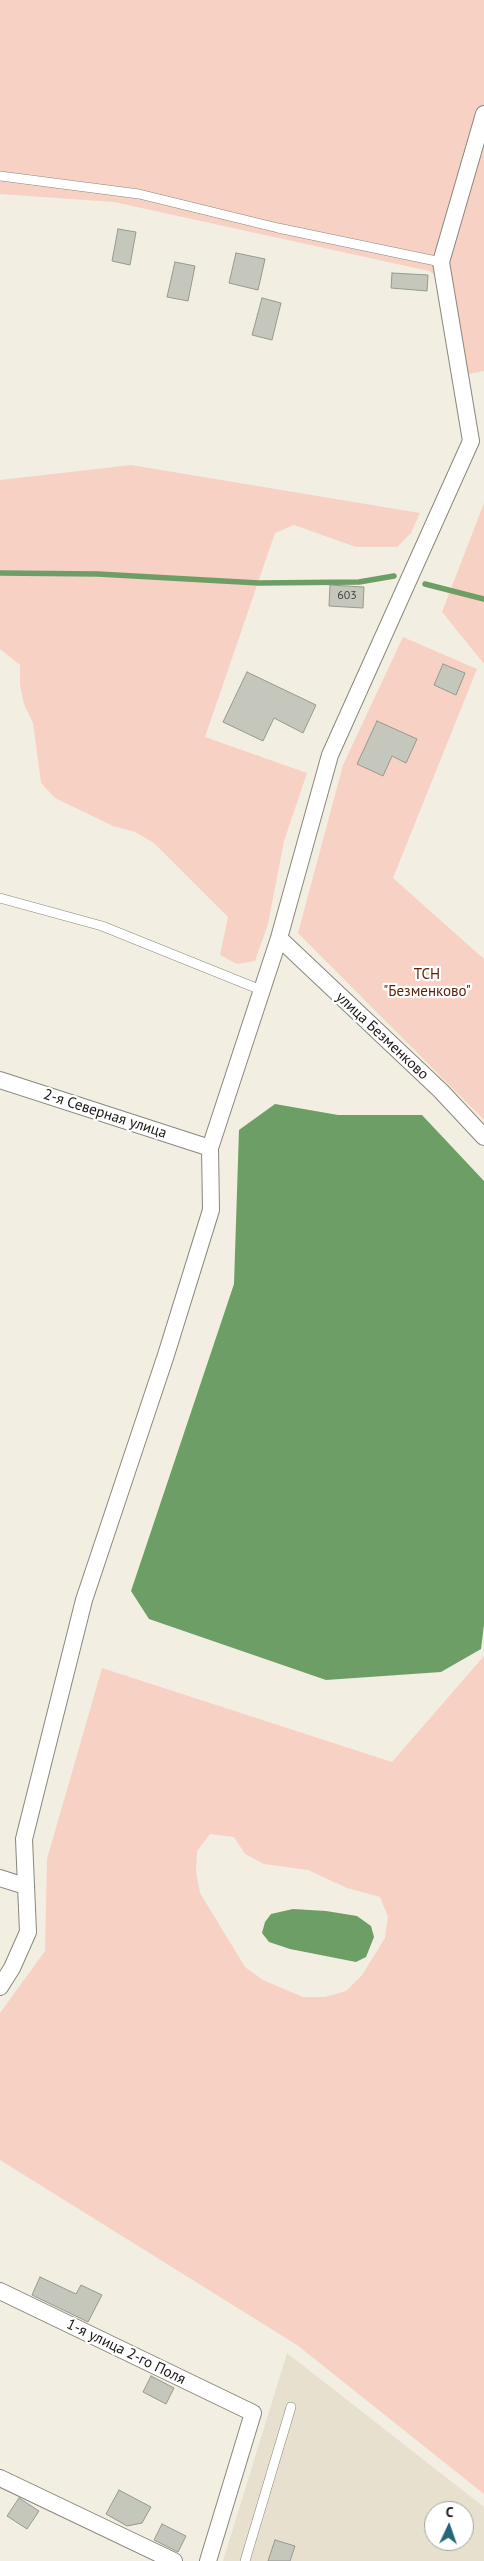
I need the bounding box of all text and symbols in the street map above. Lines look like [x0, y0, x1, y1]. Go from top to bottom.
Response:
house number: 603 [337, 589, 357, 603]
park label: ТСН "Безменково" [383, 966, 471, 1001]
street label: улица Безменково [332, 988, 432, 1084]
street label: 2-я Северная улица [41, 1086, 169, 1142]
street label: 1-я улица 2-го Поля [63, 2315, 189, 2389]
north arrow [424, 2501, 474, 2551]
text: С [445, 2503, 454, 2521]

